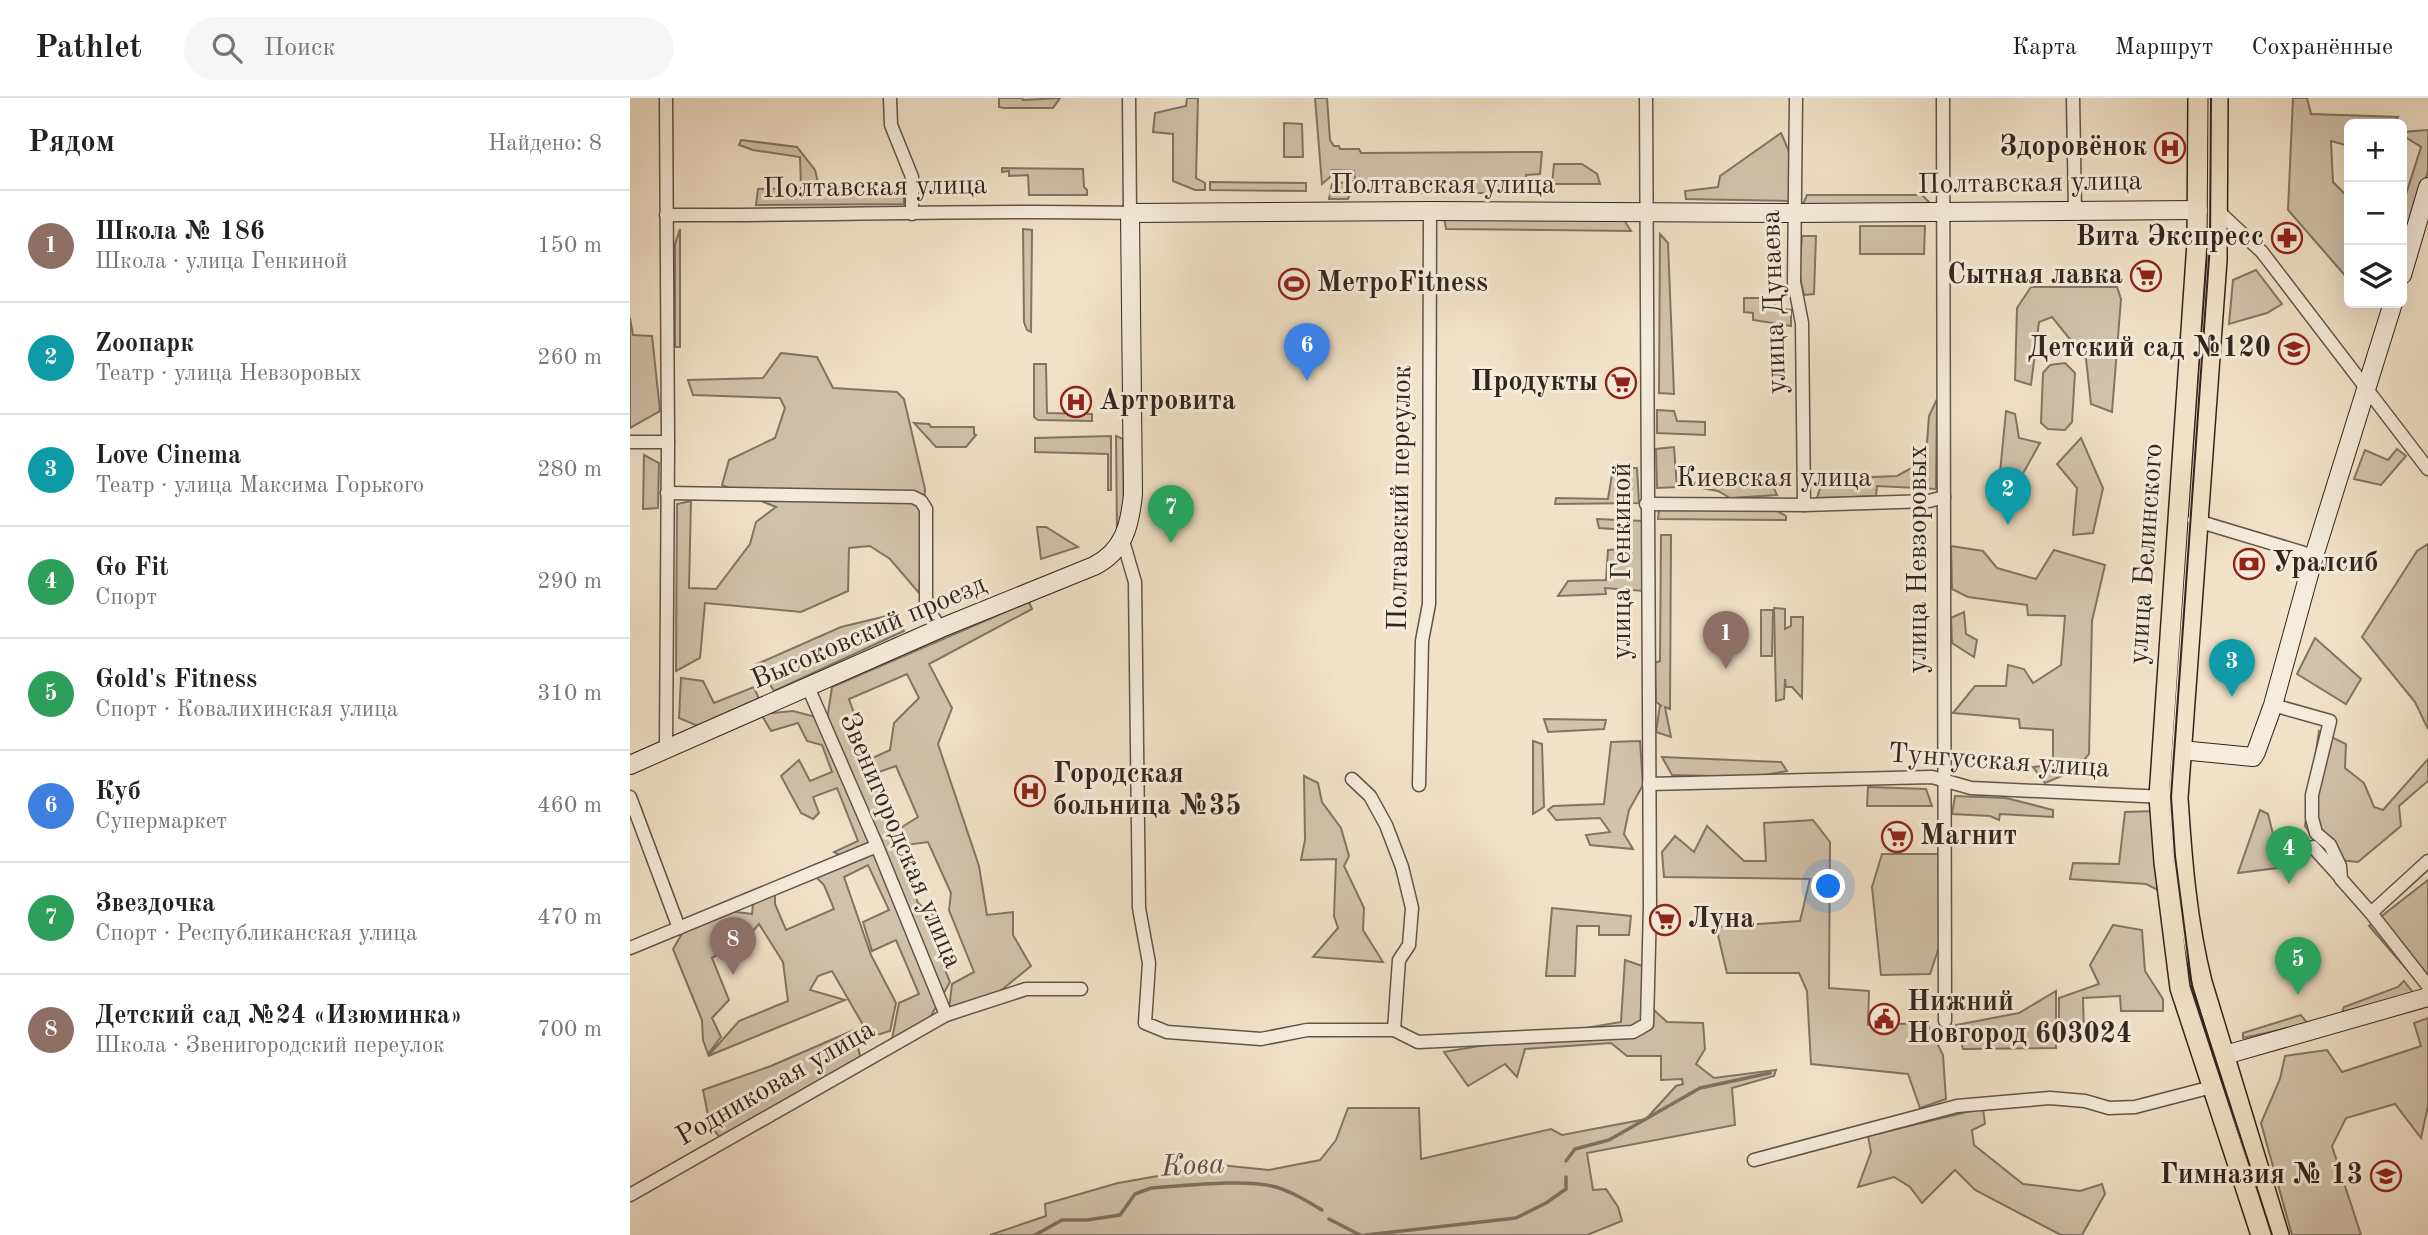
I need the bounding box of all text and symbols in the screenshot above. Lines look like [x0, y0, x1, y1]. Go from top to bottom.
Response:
search box [184, 17, 674, 80]
icon: search [208, 29, 246, 67]
text: Pathlet [35, 32, 142, 65]
text: Поиск [264, 35, 336, 61]
text: Карта [2012, 36, 2077, 60]
text: Маршрут [2115, 36, 2213, 60]
text: Сохранённые [2251, 36, 2393, 60]
map controls [2344, 119, 2407, 308]
button: + [2344, 119, 2407, 182]
text: Рядом [28, 128, 115, 158]
hospital icon: Здоровёнок [2153, 131, 2187, 165]
text: Найдено: 8 [488, 132, 602, 155]
place label: Здоровёнок [1999, 133, 2147, 162]
street label: Полтавская улица [1917, 168, 2143, 200]
street label: Полтавская улица [762, 172, 988, 204]
street label: Полтавская улица [1331, 172, 1555, 200]
button: − [2344, 182, 2407, 245]
street label: улица Дунаева [1758, 209, 1792, 395]
text: Школа № 186 [95, 219, 265, 245]
pharmacy icon: Вита Экспресс [2270, 221, 2304, 255]
place label: Вита Экспресс [2075, 223, 2264, 252]
text: 1 [44, 234, 58, 257]
text: 150 m [537, 234, 602, 257]
button: layers [2344, 245, 2407, 308]
text: Школа · улица Генкиной [95, 250, 348, 273]
supermarket icon: Сытная лавка [2129, 259, 2163, 293]
place label: Сытная лавка [1947, 261, 2123, 290]
sports icon: МетроFitness [1277, 267, 1311, 301]
place label: МетроFitness [1317, 270, 1488, 298]
pin: 6 [1284, 323, 1330, 381]
text: Zooпарк [95, 331, 194, 357]
school or university icon: Детский сад №120 [2277, 332, 2311, 366]
place label: Детский сад №120 [2028, 334, 2271, 363]
text: 2 [44, 346, 58, 369]
text: 260 m [537, 346, 602, 369]
text: Театр · улица Невзоровых [95, 362, 362, 385]
street label: Полтавский переулок [1385, 365, 1417, 631]
supermarket icon: Продукты [1604, 366, 1638, 400]
place label: Продукты [1470, 369, 1598, 397]
hospital icon: Артровита [1059, 385, 1093, 419]
place label: Артровита [1099, 388, 1236, 416]
text: Love Cinema [95, 443, 241, 469]
street label: улица Белинского [2125, 443, 2169, 665]
street label: улица Невзоровых [1905, 445, 1933, 673]
text: 3 [44, 458, 58, 481]
text: 280 m [537, 458, 602, 481]
street label: улица Генкиной [1609, 462, 1637, 660]
street label: Киевская улица [1676, 465, 1872, 493]
pin: 2 [1985, 467, 2031, 525]
text: Театр · улица Максима Горького [95, 474, 424, 497]
pin: 7 [1148, 485, 1194, 543]
bank icon: Уралсиб [2232, 547, 2266, 581]
place label: Уралсиб [2272, 550, 2379, 578]
text: Go Fit [95, 555, 169, 581]
text: 4 [44, 570, 58, 593]
text: 290 m [537, 570, 602, 593]
street label: Высоковский проезд [748, 571, 991, 695]
text: Спорт [95, 586, 157, 609]
pin: 1 [1703, 611, 1749, 669]
pin: 3 [2209, 639, 2255, 697]
text: Gold's Fitness [95, 667, 257, 693]
text: 5 [44, 682, 58, 705]
text: 310 m [537, 682, 602, 705]
text: Спорт · Ковалихинская улица [95, 698, 398, 721]
street label: Звенигородская улица [834, 709, 967, 973]
street label: Тунгусская улица [1887, 740, 2111, 784]
place label: Городская больница №35 [1053, 761, 1242, 821]
hospital icon: Городская больница №35 [1013, 774, 1047, 808]
text: Куб [95, 779, 141, 805]
text: 6 [44, 794, 58, 817]
text: 460 m [537, 794, 602, 817]
text: Супермаркет [95, 810, 227, 833]
supermarket icon: Магнит [1880, 820, 1914, 854]
place label: Магнит [1920, 823, 2017, 851]
pin: 4 [2266, 826, 2312, 884]
your location [1811, 869, 1845, 903]
text: Звездочка [95, 891, 215, 917]
supermarket icon: Луна [1648, 903, 1682, 937]
text: 7 [44, 906, 58, 929]
text: 470 m [537, 906, 602, 929]
place label: Луна [1688, 906, 1755, 934]
pin: 8 [710, 917, 756, 975]
text: Спорт · Республиканская улица [95, 922, 417, 945]
pin: 5 [2275, 937, 2321, 995]
place label: Нижний Новгород 603024 [1907, 989, 2132, 1049]
public building icon: Нижний Новгород 603024 [1867, 1002, 1901, 1036]
text: Детский сад №24 «Изюминка» [95, 1003, 463, 1029]
street label: Родниковая улица [672, 1016, 880, 1152]
text: 8 [44, 1018, 58, 1041]
text: 700 m [537, 1018, 602, 1041]
text: Школа · Звенигородский переулок [95, 1034, 445, 1057]
water label: Кова [1159, 1149, 1226, 1183]
school or university icon: Гимназия № 13 [2369, 1159, 2403, 1193]
place label: Гимназия № 13 [2160, 1161, 2363, 1190]

